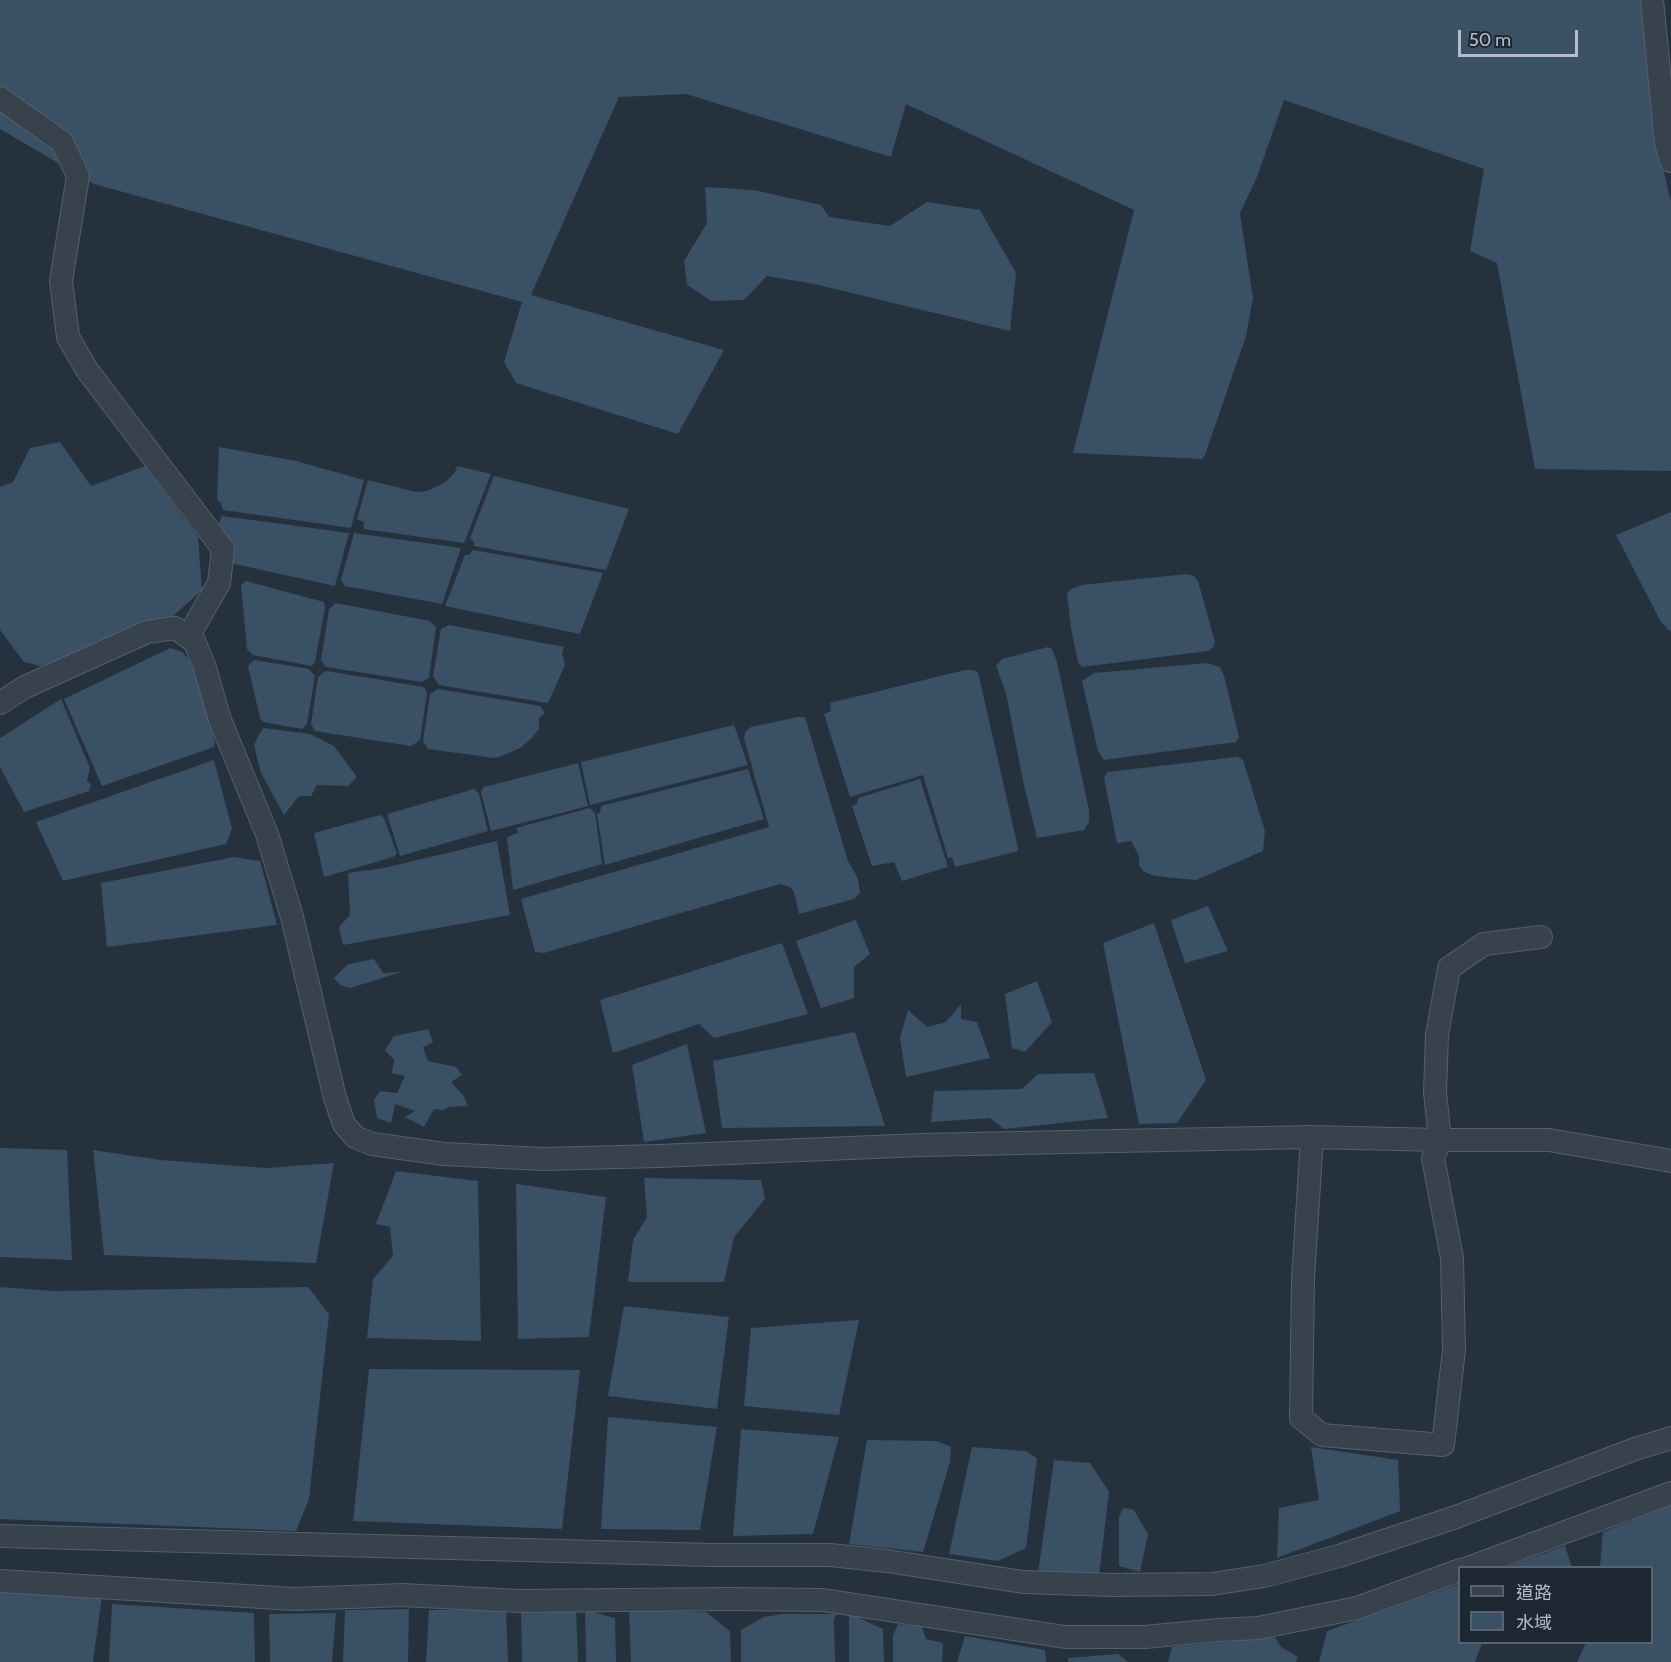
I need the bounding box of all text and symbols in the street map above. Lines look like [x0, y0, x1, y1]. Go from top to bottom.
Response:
scale bar [1461, 18, 1581, 56]
text: 50 m [1469, 29, 1511, 51]
legend [1458, 1566, 1653, 1644]
text: 道路 [1516, 1582, 1552, 1604]
text: 水域 [1516, 1612, 1552, 1634]

